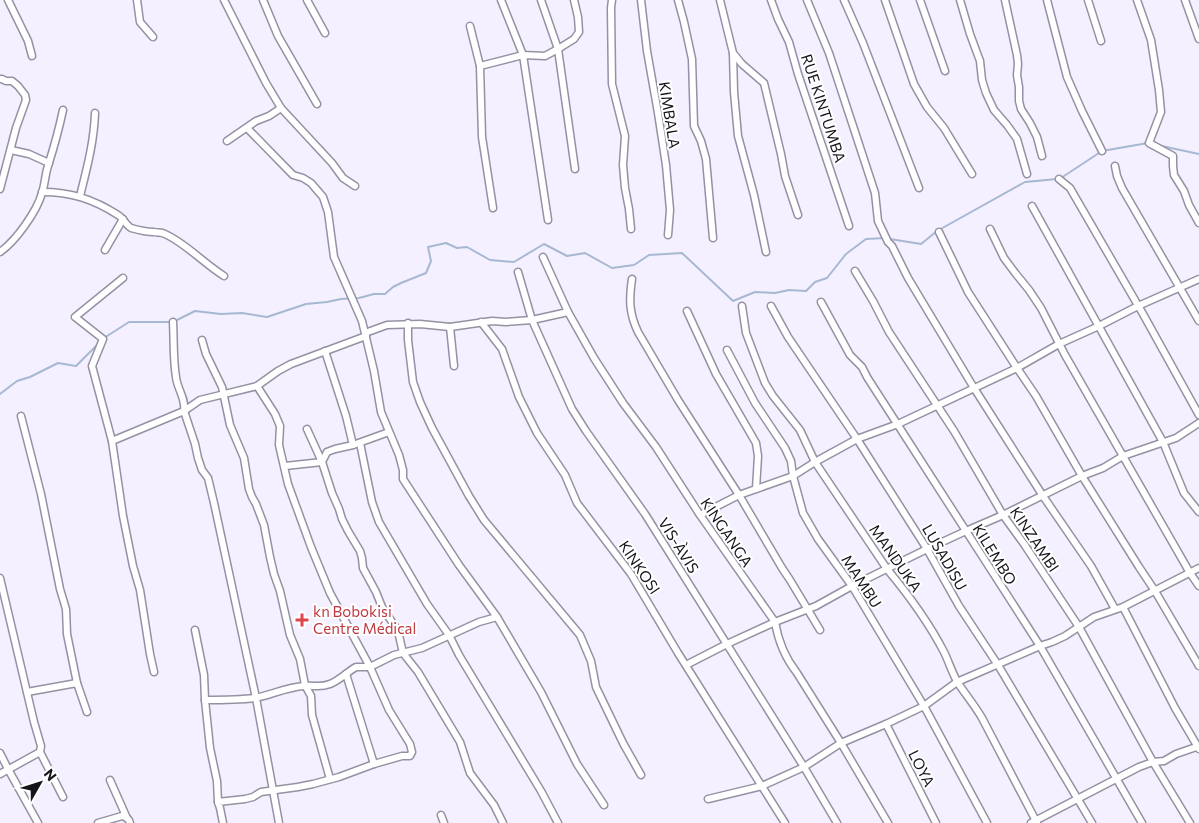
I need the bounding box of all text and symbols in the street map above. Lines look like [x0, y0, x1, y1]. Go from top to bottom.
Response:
street label: RUE KINTUMBA [798, 52, 850, 164]
street label: KIMBALA [656, 80, 684, 150]
street label: KINGANGA [697, 494, 757, 570]
street label: KINZAMBI [1007, 503, 1063, 575]
street label: VIS-ÀVIS [655, 513, 704, 576]
street label: KILEMBO [969, 520, 1021, 588]
street label: MANDUKA [866, 521, 926, 595]
street label: LUSADISU [919, 521, 971, 593]
street label: KINKOSI [616, 537, 664, 597]
street label: MAMBU [838, 551, 886, 611]
place label: kn Bobokisi Centre Médical [313, 602, 416, 637]
marker: kn Bobokisi Centre Médical [295, 613, 309, 627]
street label: LOYA [905, 747, 939, 789]
north arrow [15, 758, 65, 808]
text: N [41, 765, 60, 784]

